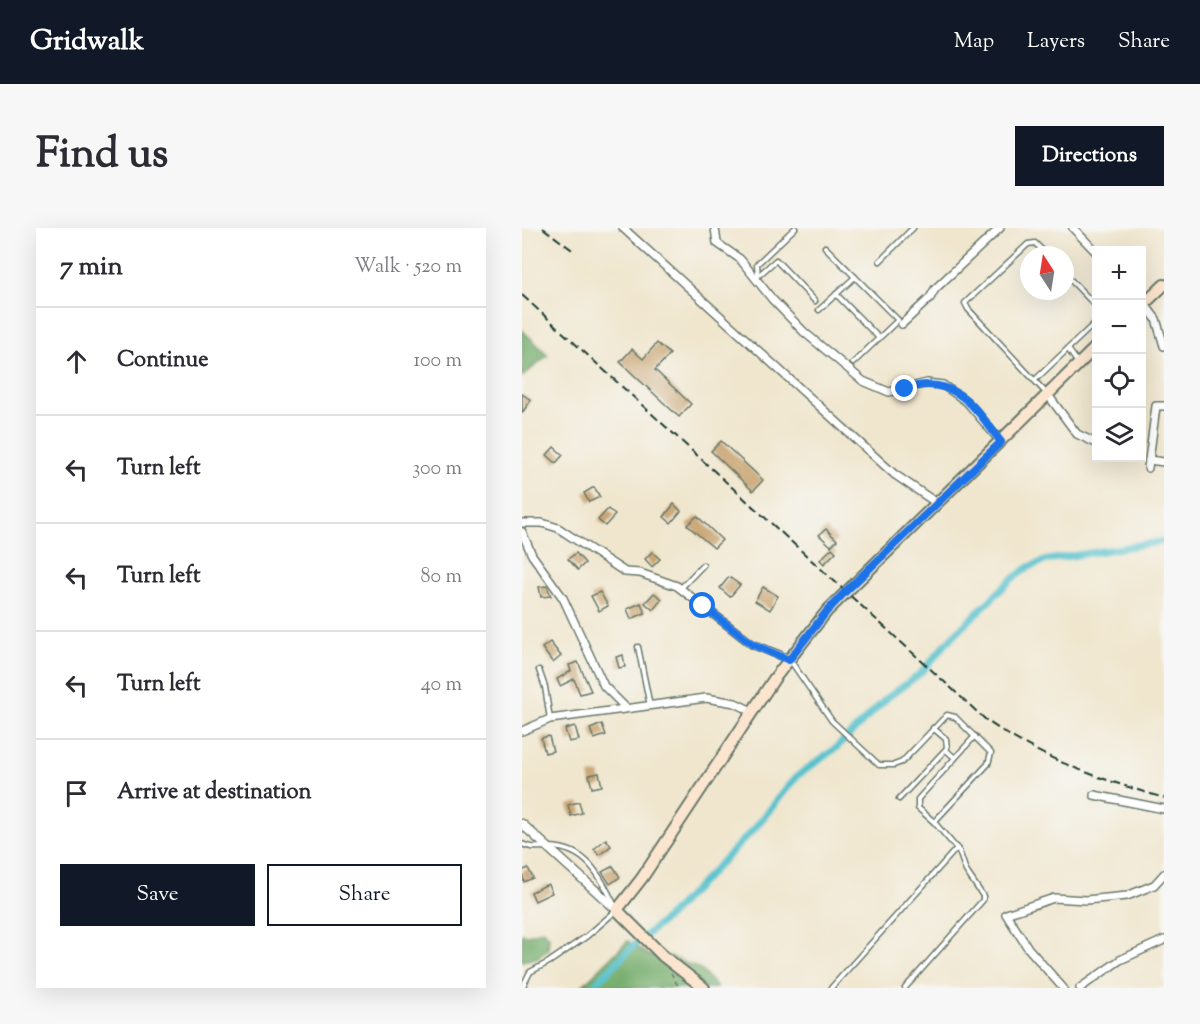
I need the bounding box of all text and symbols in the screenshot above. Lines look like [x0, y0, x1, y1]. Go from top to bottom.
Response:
text: Gridwalk [30, 22, 144, 62]
text: Map [954, 27, 994, 57]
text: Layers [1027, 27, 1085, 57]
text: Share [1118, 27, 1170, 57]
text: Find us [36, 126, 168, 186]
button: Directions [1015, 126, 1164, 186]
north arrow [1020, 246, 1074, 300]
map controls [1092, 246, 1146, 462]
button: + [1092, 246, 1146, 300]
text: 7 min [60, 249, 123, 286]
text: Walk · 520 m [354, 253, 462, 282]
button: − [1092, 300, 1146, 354]
icon: ahead [60, 345, 93, 378]
text: Continue [117, 345, 208, 377]
text: 100 m [413, 347, 462, 376]
button: locate [1092, 354, 1146, 408]
route end [891, 375, 917, 401]
button: layers [1092, 408, 1146, 462]
icon: left [60, 453, 93, 486]
text: Turn left [117, 453, 200, 485]
text: 300 m [412, 455, 462, 484]
icon: left [60, 561, 93, 594]
text: Turn left [117, 561, 200, 593]
text: 80 m [421, 563, 462, 592]
route start [689, 592, 715, 618]
icon: left [60, 669, 93, 702]
text: Turn left [117, 669, 200, 701]
text: 40 m [421, 671, 462, 700]
icon: arrive [60, 777, 93, 810]
text: Arrive at destination [117, 777, 312, 809]
button: Save [60, 864, 255, 926]
button: Share [267, 864, 462, 926]

